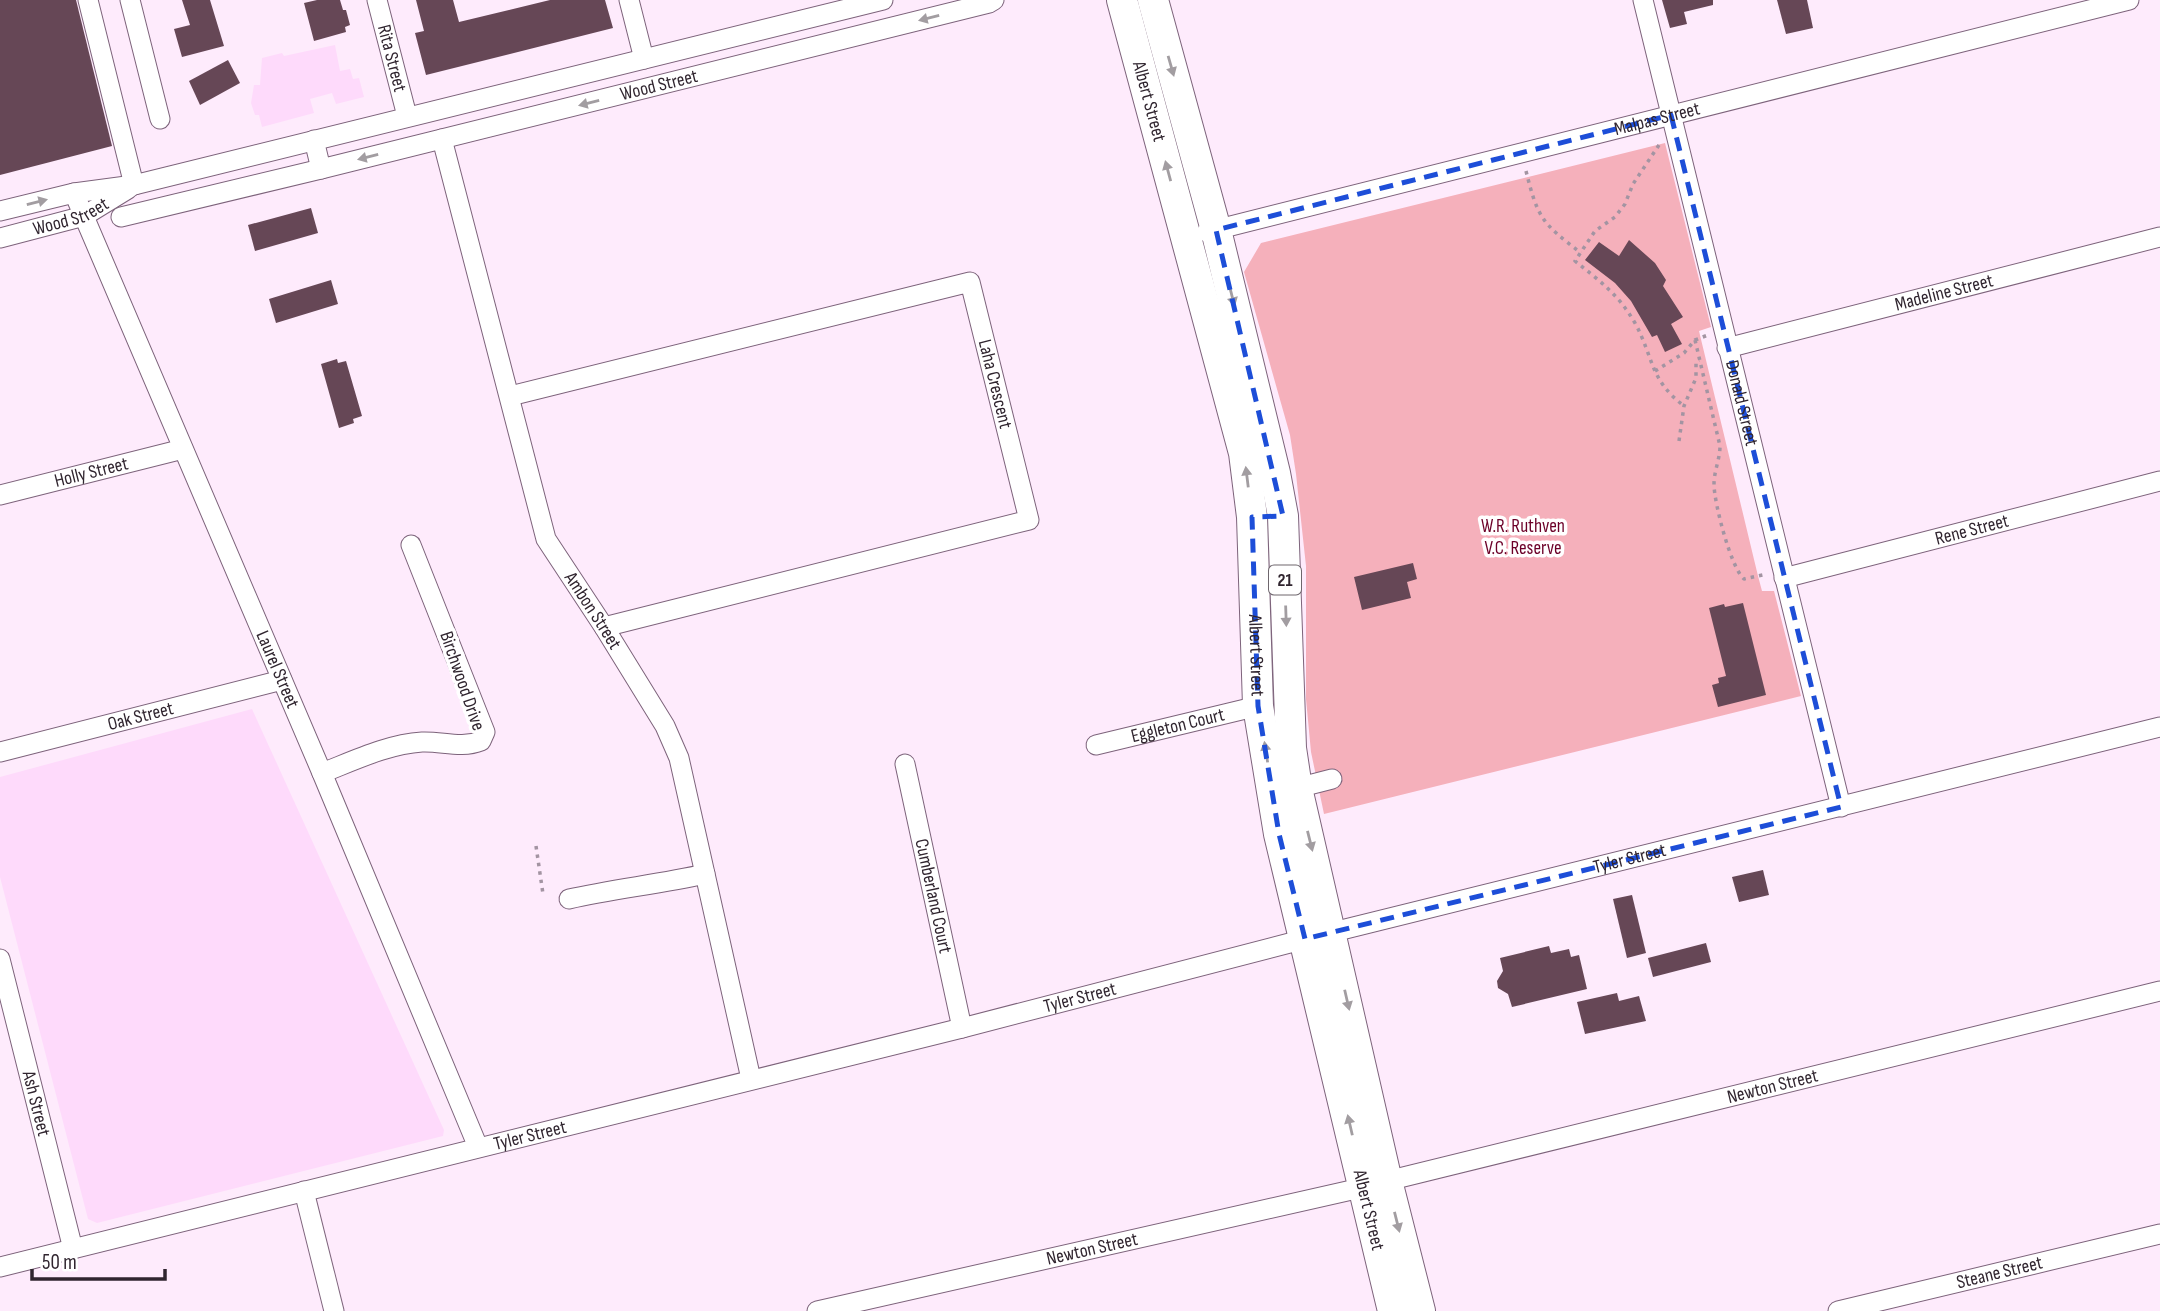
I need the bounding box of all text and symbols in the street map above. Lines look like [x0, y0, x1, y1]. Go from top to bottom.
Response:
one-way arrow [918, 13, 940, 24]
street label: Rita Street [372, 22, 412, 94]
one-way arrow [1166, 55, 1177, 77]
street label: Albert Street [1127, 58, 1171, 144]
street label: Wood Street [618, 64, 700, 106]
street label: Malpas Street [1612, 97, 1702, 141]
one-way arrow [578, 98, 600, 109]
one-way arrow [357, 152, 379, 163]
one-way arrow [1162, 160, 1173, 182]
street label: Wood Street [30, 192, 113, 240]
one-way arrow [26, 196, 48, 207]
street label: Madeline Street [1892, 269, 1996, 316]
one-way arrow [1227, 285, 1238, 307]
street label: Laha Crescent [973, 337, 1017, 431]
street label: Donald Street [1720, 358, 1764, 448]
street label: Holly Street [52, 452, 131, 492]
one-way arrow [1241, 466, 1252, 488]
street label: Rene Street [1933, 509, 2011, 550]
park label: W.R. Ruthven V.C. Reserve [1481, 515, 1565, 560]
road number: 21 [1269, 566, 1301, 594]
street label: Ambon Street [559, 567, 627, 654]
one-way arrow [1281, 605, 1292, 627]
street label: Albert Street [1244, 613, 1269, 697]
street label: Laurel Street [251, 627, 304, 712]
street label: Birchwood Drive [434, 628, 490, 734]
street label: Oak Street [105, 697, 176, 736]
street label: Eggleton Court [1129, 703, 1227, 748]
one-way arrow [1260, 741, 1271, 763]
one-way arrow [1305, 830, 1316, 852]
street label: Cumberland Court [910, 837, 957, 956]
street label: Tyler Street [1591, 838, 1668, 879]
street label: Tyler Street [1041, 977, 1119, 1018]
one-way arrow [1341, 989, 1352, 1011]
street label: Newton Street [1725, 1064, 1821, 1108]
street label: Ash Street [17, 1068, 56, 1139]
one-way arrow [1344, 1114, 1355, 1136]
street label: Tyler Street [491, 1115, 569, 1155]
street label: Albert Street [1348, 1166, 1390, 1253]
one-way arrow [1392, 1211, 1403, 1233]
street label: Newton Street [1044, 1227, 1140, 1270]
scale bar [32, 1238, 164, 1282]
text: 50 m [42, 1250, 77, 1275]
street label: Steane Street [1954, 1251, 2045, 1294]

